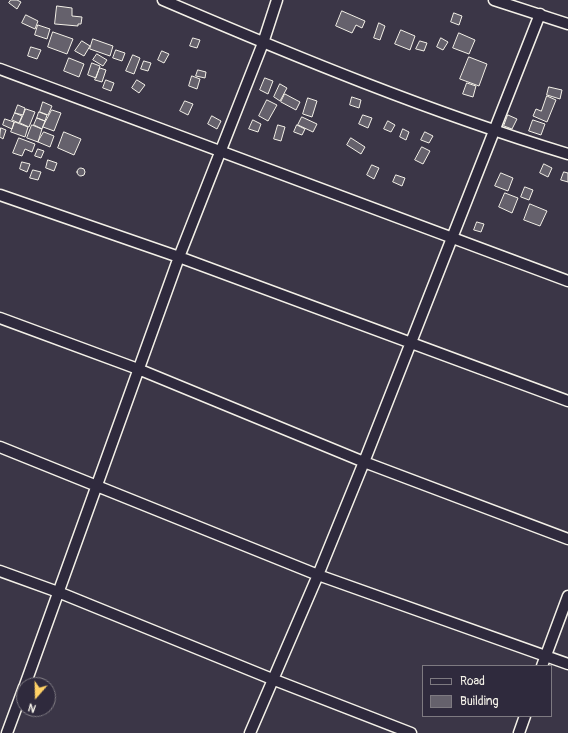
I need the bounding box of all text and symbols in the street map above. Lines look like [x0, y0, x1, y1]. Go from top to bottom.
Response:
legend [422, 665, 552, 717]
text: Road [460, 674, 485, 689]
north arrow [16, 677, 56, 717]
text: Building [460, 694, 499, 709]
text: N [26, 700, 38, 715]

